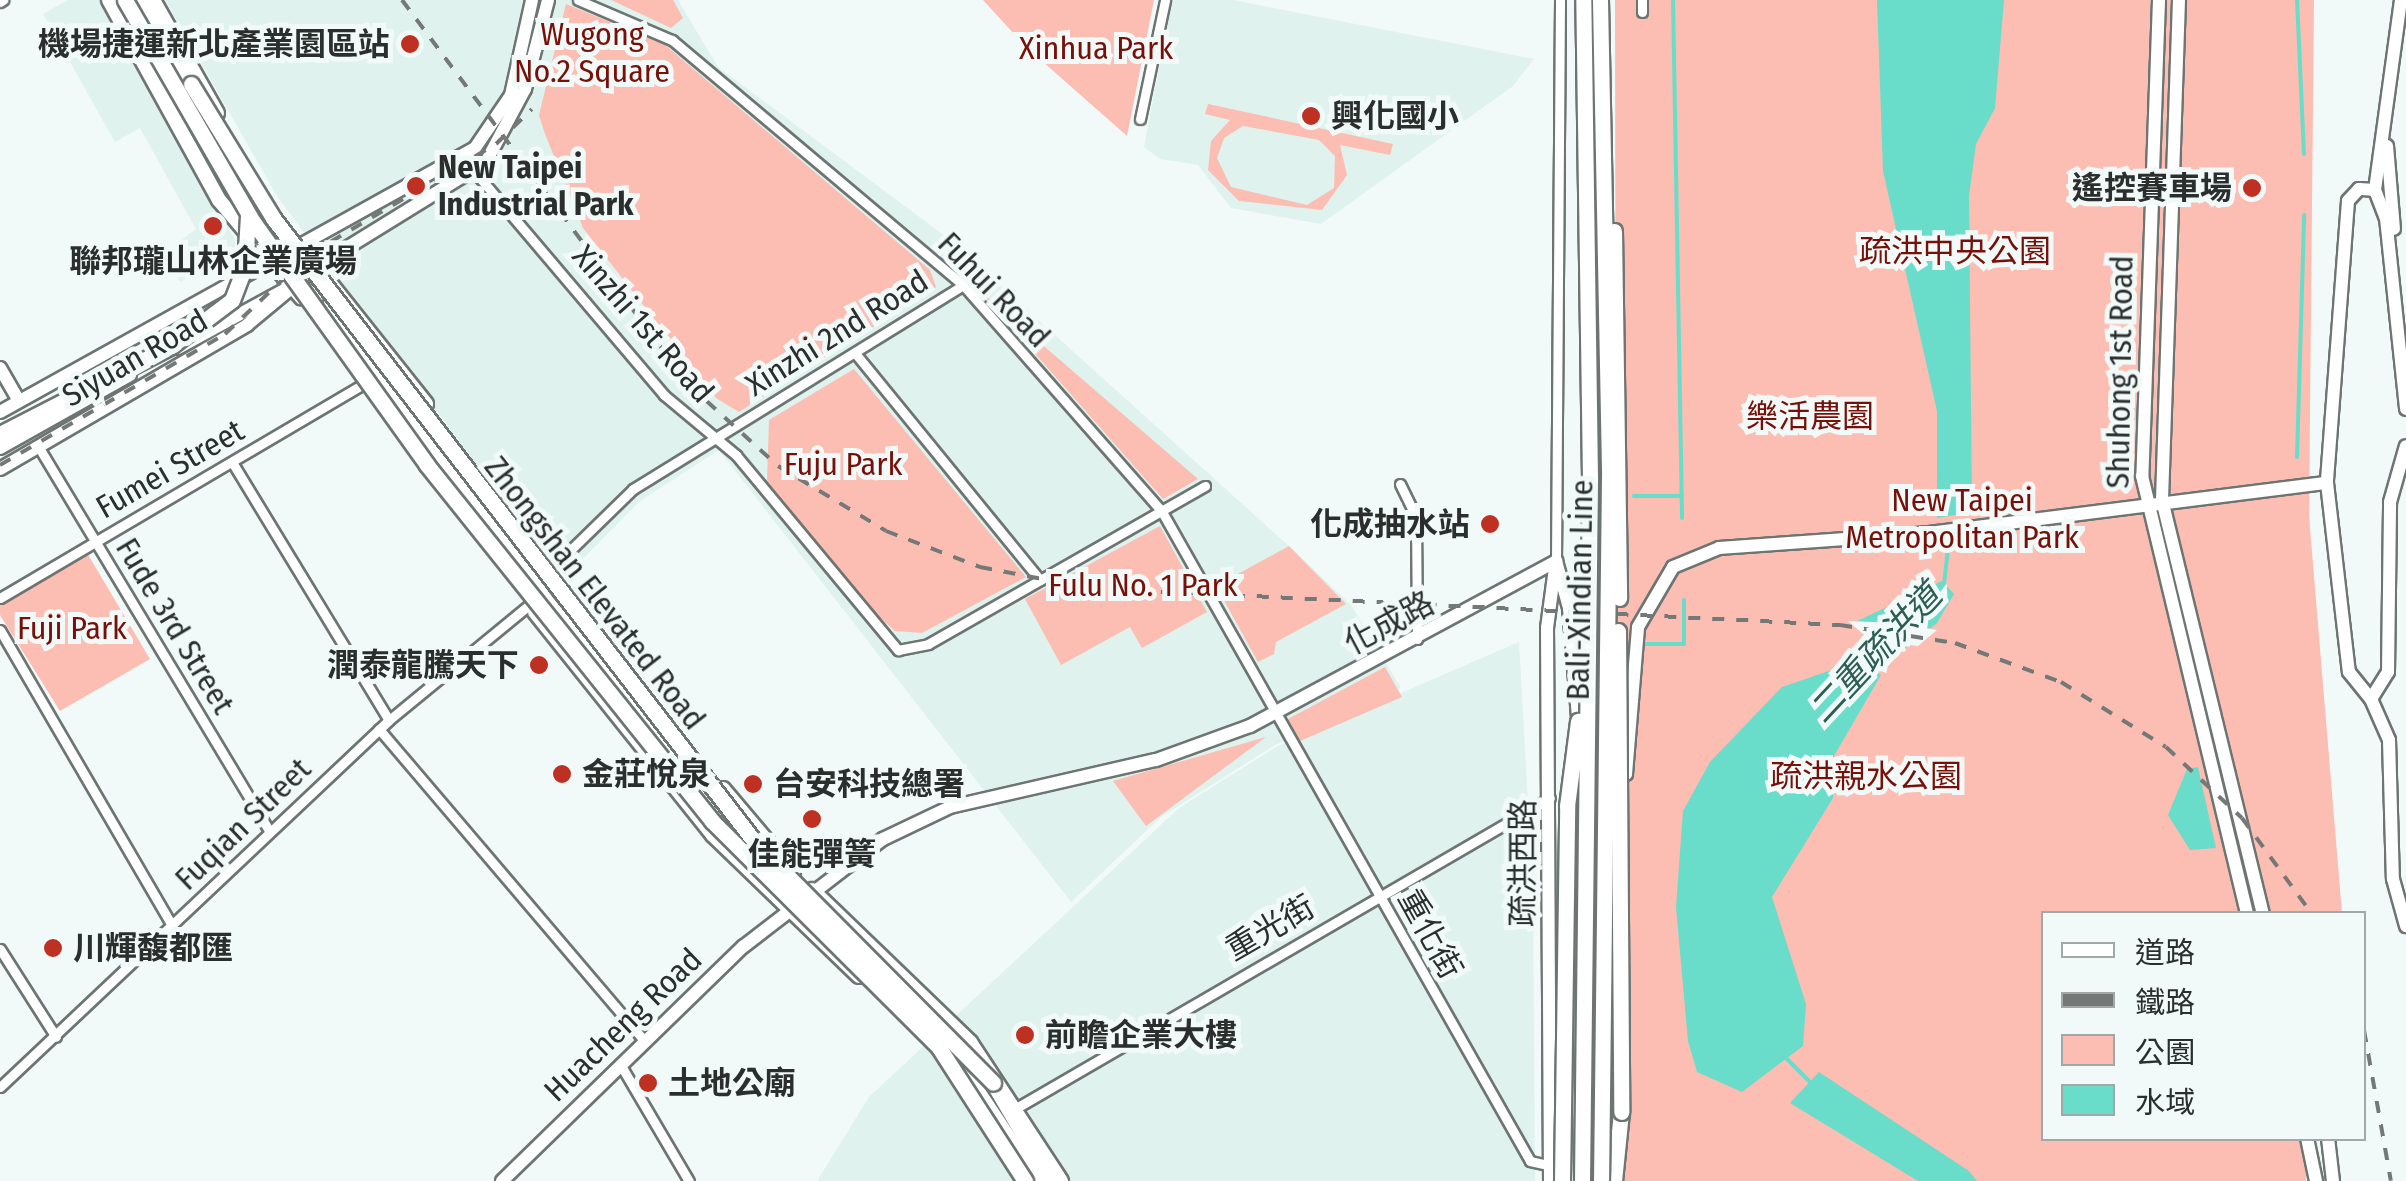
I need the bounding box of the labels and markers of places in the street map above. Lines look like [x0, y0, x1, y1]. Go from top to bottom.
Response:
place label: 機場捷運新北產業園區站 [38, 25, 390, 63]
marker: 機場捷運新北產業園區站 [399, 33, 421, 55]
place label: 興化國小 [1331, 97, 1459, 135]
marker: 興化國小 [1300, 105, 1322, 127]
place label: New Taipei Industrial Park [438, 149, 633, 224]
place label: 遙控賽車場 [2072, 169, 2232, 207]
marker: New Taipei Industrial Park [403, 173, 429, 199]
marker: 遙控賽車場 [2241, 177, 2263, 199]
marker: 聯邦瓏山林企業廣場 [202, 215, 224, 237]
place label: 聯邦瓏山林企業廣場 [69, 242, 357, 280]
place label: 化成抽水站 [1310, 505, 1470, 543]
marker: 化成抽水站 [1479, 513, 1501, 535]
place label: 潤泰龍騰天下 [327, 646, 519, 684]
marker: 潤泰龍騰天下 [528, 654, 550, 676]
place label: 金莊悅泉 [582, 755, 710, 793]
marker: 金莊悅泉 [551, 763, 573, 785]
place label: 台安科技總署 [773, 765, 965, 803]
marker: 台安科技總署 [742, 773, 764, 795]
marker: 佳能彈簧 [801, 808, 823, 830]
place label: 佳能彈簧 [748, 835, 876, 873]
place label: 川輝馥都匯 [73, 929, 233, 967]
marker: 川輝馥都匯 [42, 937, 64, 959]
place label: 前瞻企業大樓 [1045, 1016, 1237, 1054]
marker: 前瞻企業大樓 [1014, 1024, 1036, 1046]
place label: 土地公廟 [668, 1064, 796, 1102]
marker: 土地公廟 [637, 1072, 659, 1094]

